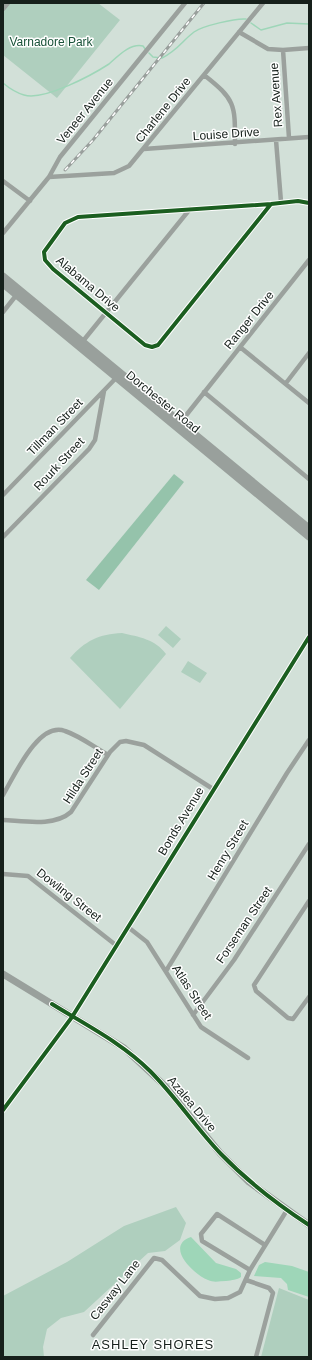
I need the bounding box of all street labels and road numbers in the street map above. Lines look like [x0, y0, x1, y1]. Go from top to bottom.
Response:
street label: Rex Avenue [267, 62, 285, 128]
street label: Charlene Drive [132, 74, 194, 146]
street label: Veneer Avenue [54, 75, 116, 147]
street label: Louise Drive [192, 125, 260, 143]
street label: Alabama Drive [53, 253, 123, 315]
street label: Ranger Drive [221, 288, 277, 352]
street label: Dorchester Road [123, 368, 203, 436]
street label: Tillman Street [24, 395, 86, 458]
street label: Rourk Street [31, 434, 88, 493]
street label: Hilda Street [60, 745, 106, 806]
street label: Bonds Avenue [155, 784, 207, 858]
street label: Henry Street [205, 817, 252, 882]
street label: Dowling Street [34, 865, 105, 925]
street label: Forseman Street [213, 883, 275, 966]
street label: Atlas Street [169, 962, 215, 1022]
street label: Azalea Drive [165, 1073, 219, 1135]
street label: Casway Lane [87, 1257, 143, 1323]

